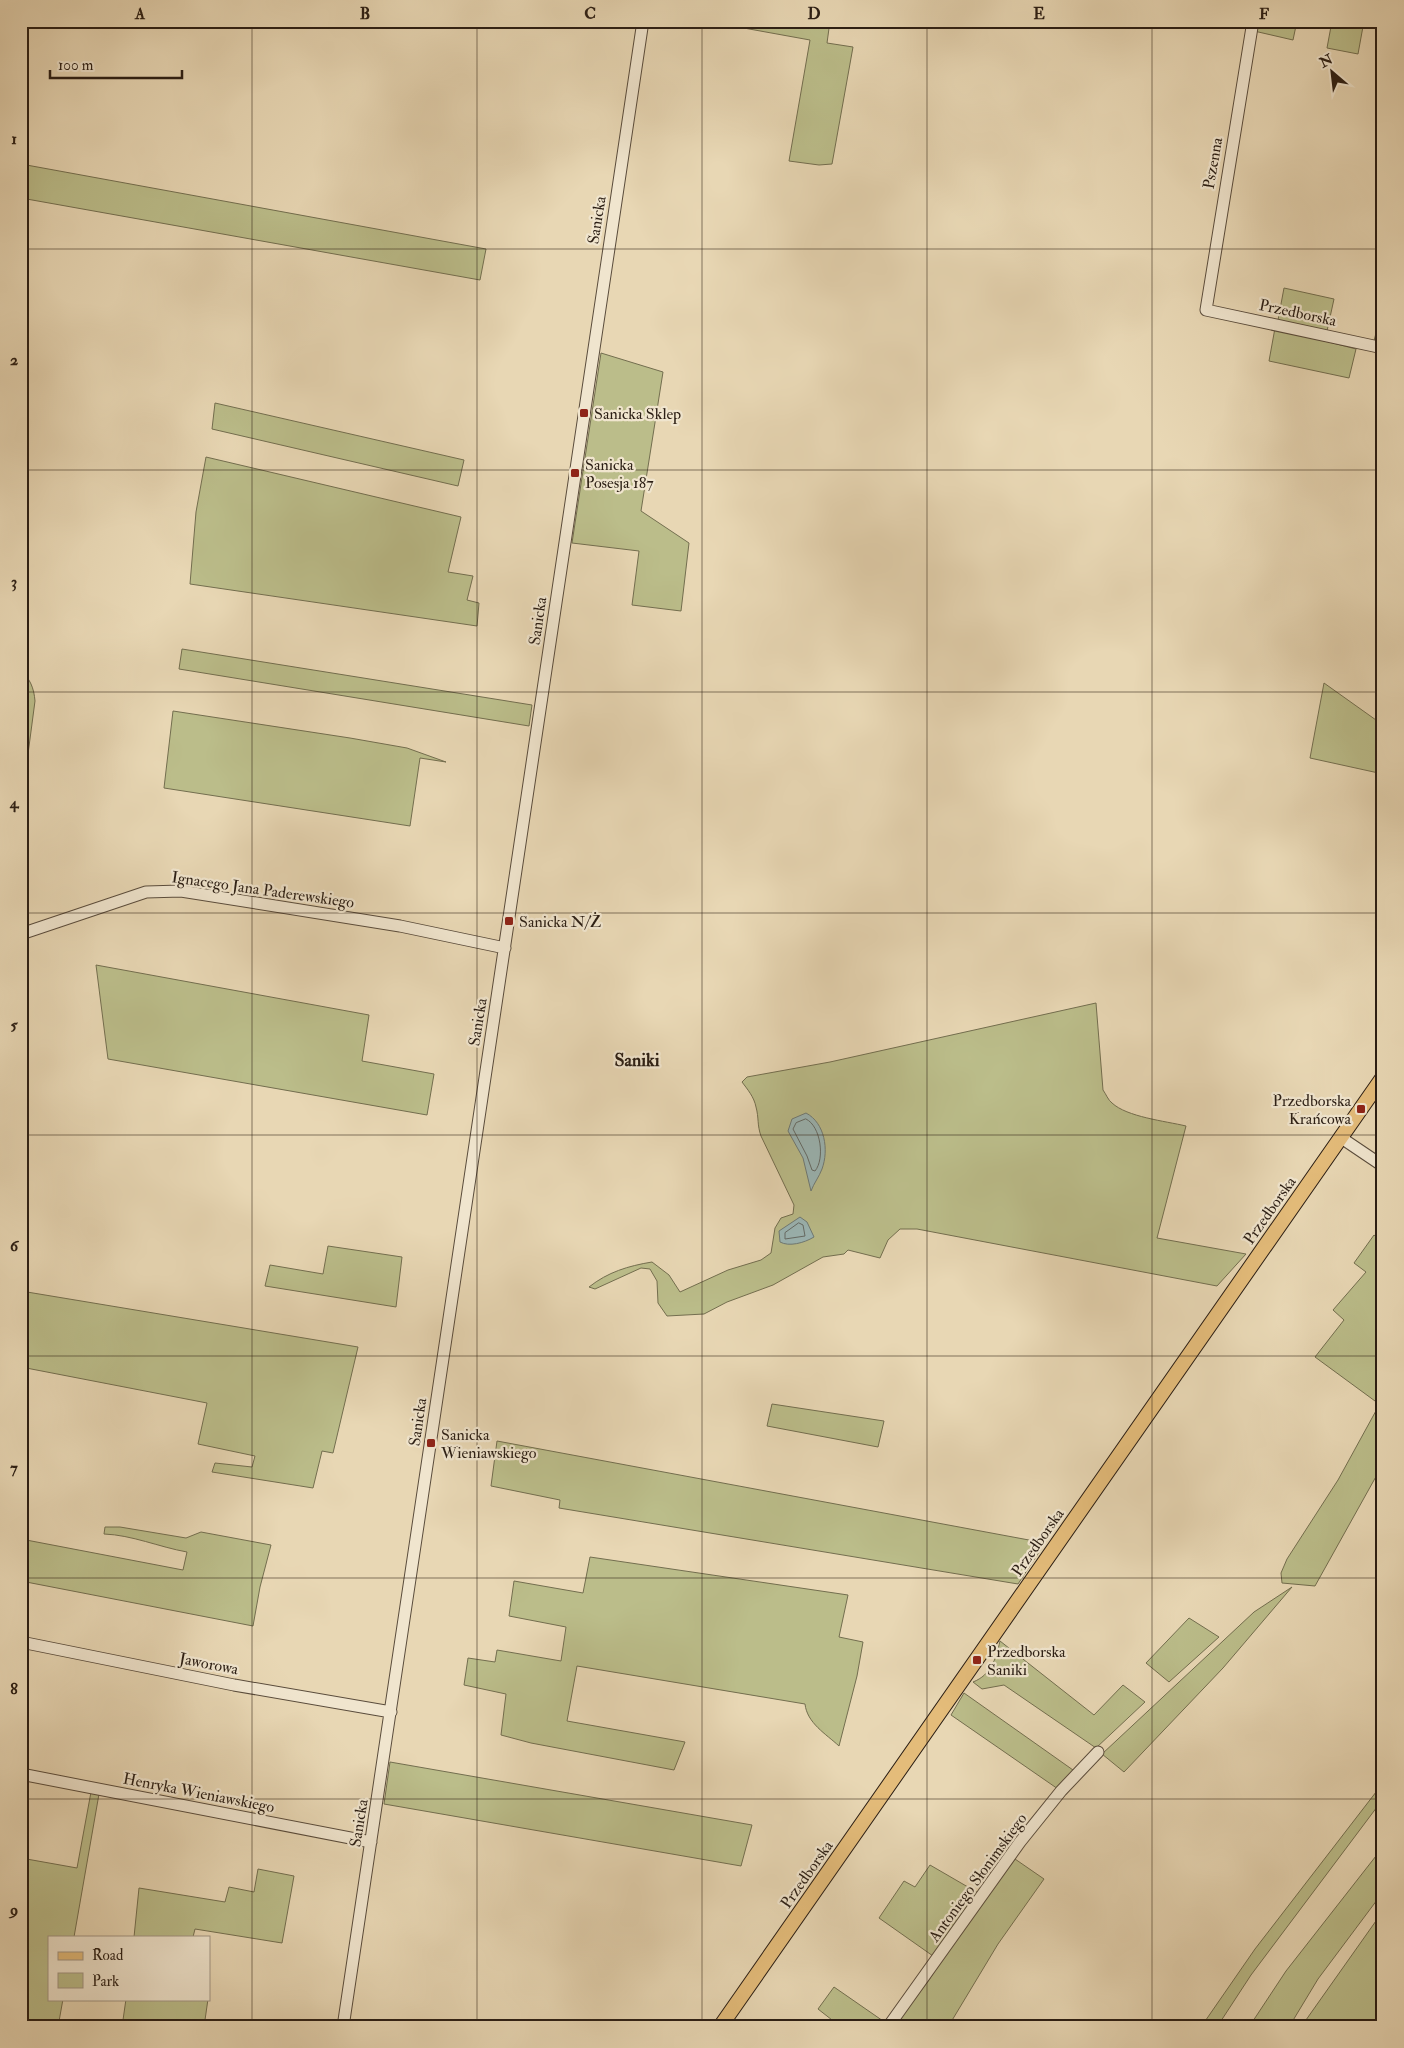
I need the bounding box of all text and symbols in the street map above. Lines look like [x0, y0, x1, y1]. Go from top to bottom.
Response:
text: A [134, 4, 146, 24]
text: B [360, 4, 370, 24]
text: C [584, 4, 596, 24]
text: D [807, 4, 821, 24]
text: E [1033, 4, 1045, 24]
text: F [1259, 4, 1269, 24]
scale bar [50, 48, 182, 80]
north arrow [1306, 48, 1356, 98]
text: N [1316, 50, 1336, 72]
text: 100 m [58, 56, 94, 75]
text: 1 [11, 129, 17, 149]
street label: Pszenna [1199, 135, 1227, 191]
street label: Sanicka [583, 194, 611, 246]
street label: Przedborska [1257, 295, 1339, 331]
text: 2 [10, 350, 18, 370]
place label: Sanicka Sklep [594, 404, 681, 425]
marker: Sanicka Sklep [578, 407, 590, 419]
place label: Sanicka Posesja 187 [585, 455, 654, 493]
marker: Sanicka Posesja 187 [569, 467, 581, 479]
text: 3 [11, 572, 17, 592]
street label: Sanicka [525, 595, 551, 647]
text: 4 [9, 793, 20, 813]
street label: Ignacego Jana Paderewskiego [170, 867, 356, 914]
place label: Sanicka N/Ż [519, 911, 601, 932]
marker: Sanicka N/Ż [503, 915, 515, 927]
street label: Sanicka [464, 996, 492, 1048]
text: 5 [10, 1015, 18, 1035]
district label: Saniki [615, 1049, 660, 1072]
place label: Przedborska Krańcowa [1272, 1091, 1351, 1129]
marker: Przedborska Krańcowa [1355, 1103, 1367, 1115]
street label: Przedborska [1239, 1172, 1301, 1248]
text: 6 [10, 1236, 20, 1256]
street label: Sanicka [405, 1396, 431, 1448]
place label: Sanicka Wieniawskiego [440, 1425, 537, 1463]
marker: Sanicka Wieniawskiego [425, 1437, 437, 1449]
text: 7 [10, 1458, 18, 1478]
street label: Przedborska [1007, 1504, 1069, 1580]
place label: Przedborska Saniki [987, 1642, 1066, 1680]
street label: Jaworowa [176, 1648, 241, 1681]
marker: Przedborska Saniki [971, 1654, 983, 1666]
text: 8 [10, 1679, 18, 1699]
street label: Henryka Wieniawskiego [121, 1768, 277, 1818]
street label: Sanicka [345, 1797, 373, 1849]
street label: Antoniego Słonimskiego [924, 1809, 1031, 1947]
street label: Przedborska [776, 1836, 838, 1912]
text: 9 [8, 1900, 18, 1920]
legend [48, 1936, 210, 2000]
text: Road [92, 1946, 124, 1965]
text: Park [92, 1972, 119, 1991]

